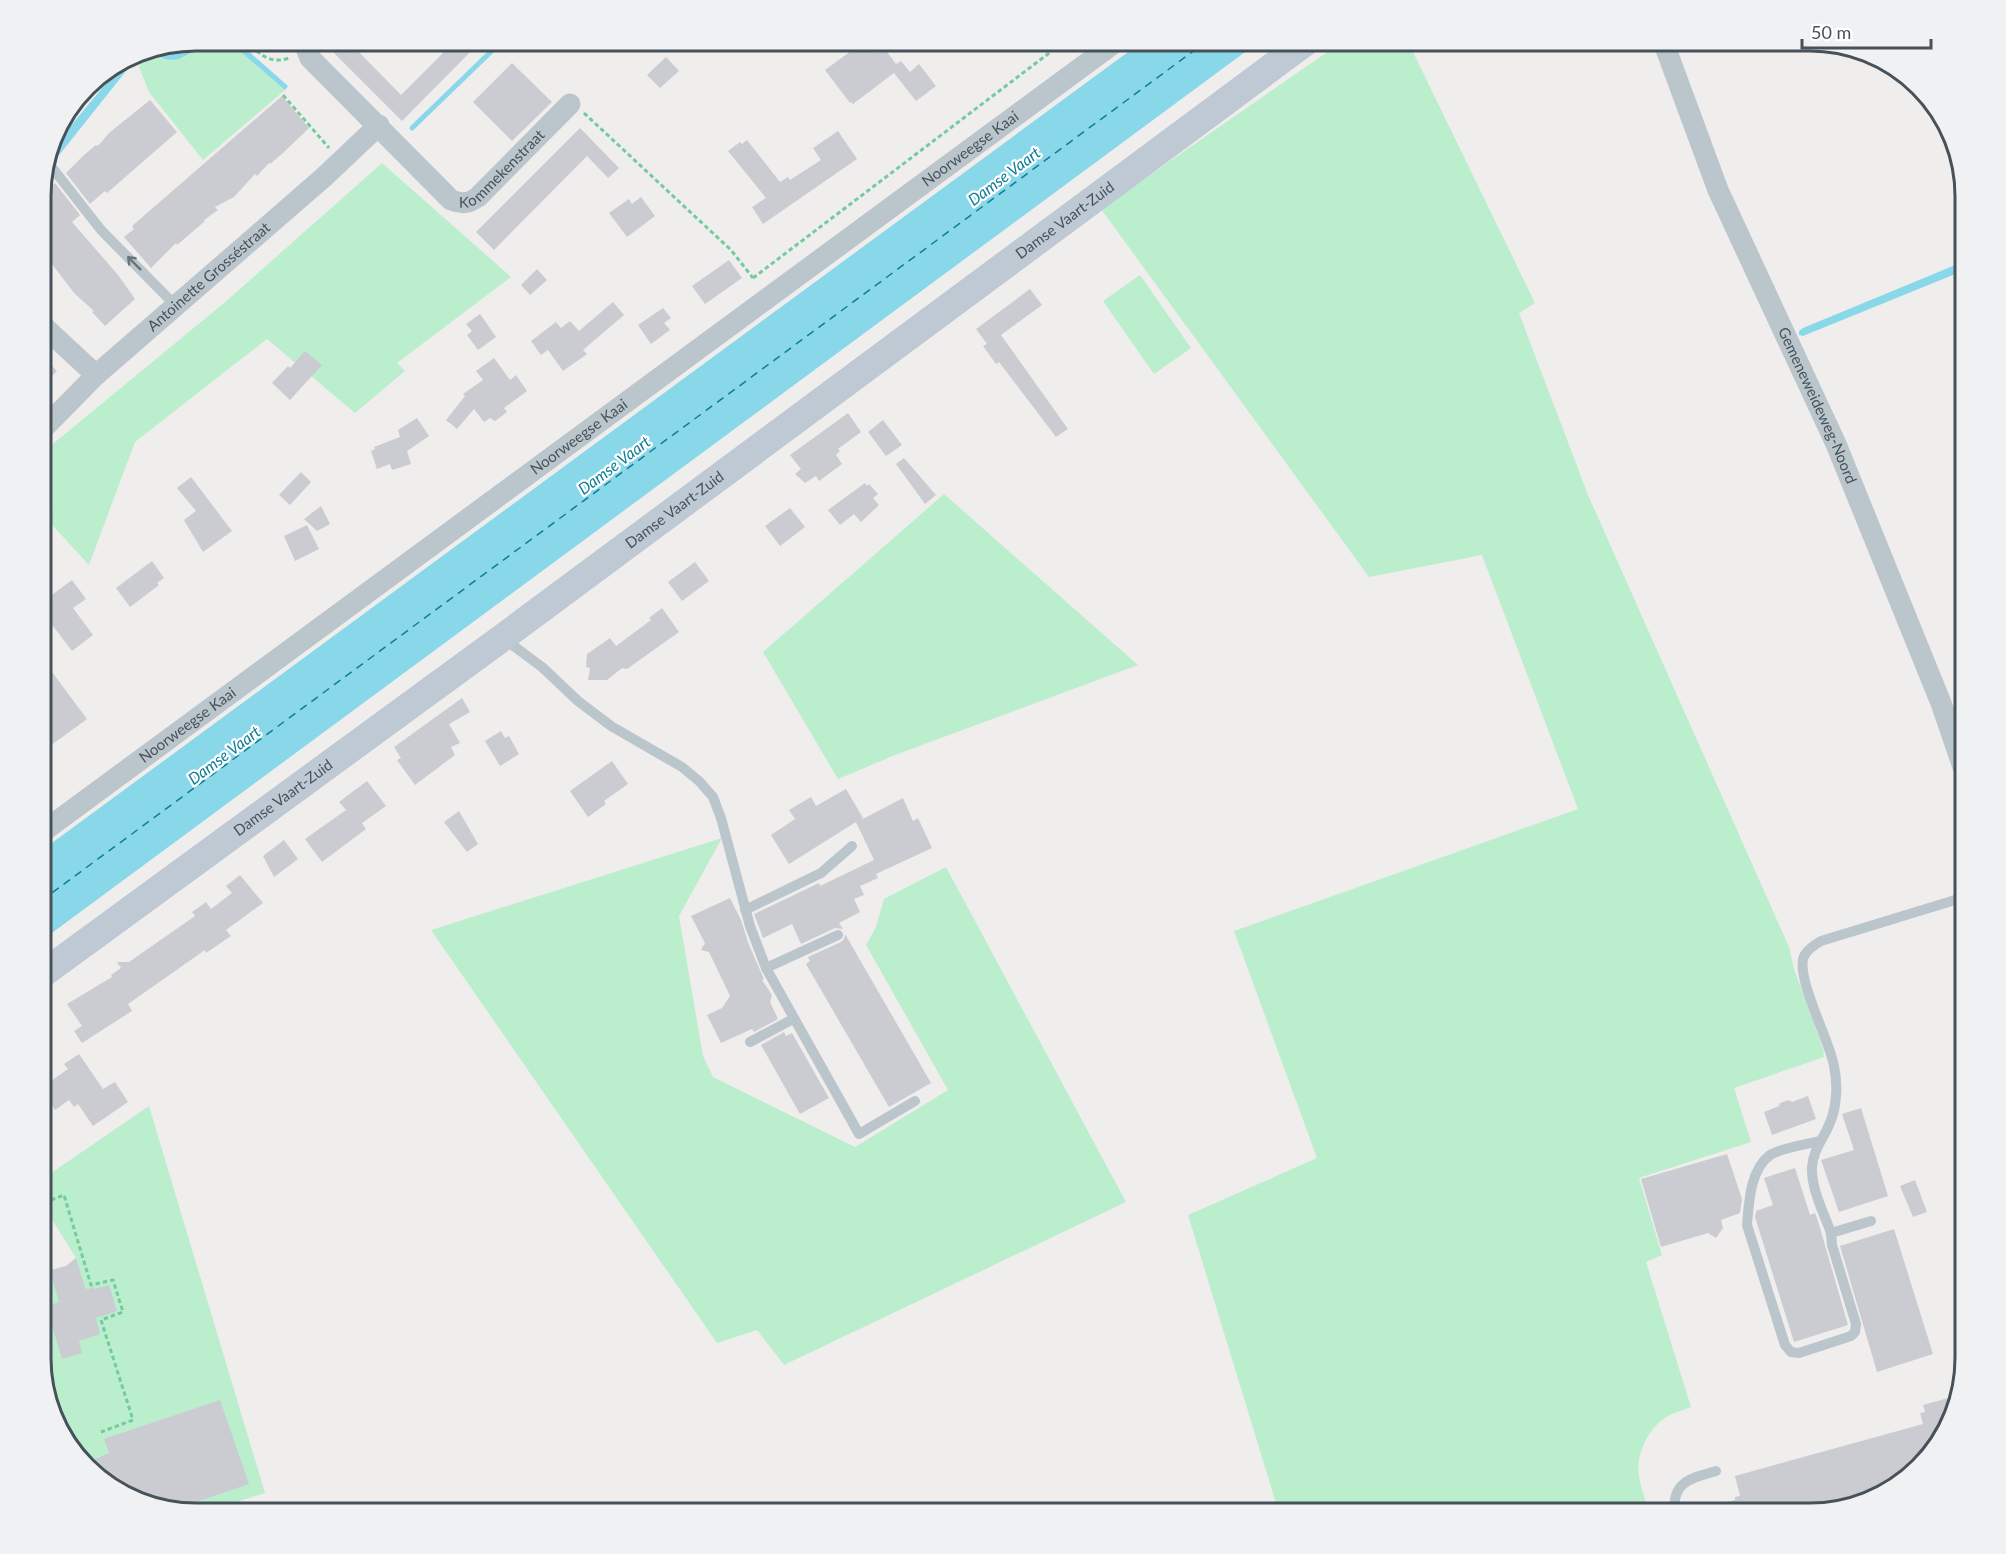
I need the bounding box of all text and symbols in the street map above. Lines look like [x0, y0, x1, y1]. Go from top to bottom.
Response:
scale bar [1802, 12, 1931, 50]
text: 50 m [1811, 21, 1851, 43]
street label: Noorweegse Kaai [918, 107, 1022, 190]
street label: Kommekenstraat [459, 125, 548, 211]
water label: Damse Vaart [964, 142, 1044, 209]
street label: Damse Vaart-Zuid [1012, 177, 1117, 262]
street label: Antoinette Grosséstraat [143, 218, 274, 334]
one-way arrow [127, 256, 142, 271]
street label: Gemeneweideweg-Noord [1775, 324, 1861, 486]
street label: Noorweegse Kaai [526, 395, 630, 478]
water label: Damse Vaart [574, 431, 654, 498]
street label: Damse Vaart-Zuid [621, 467, 727, 552]
street label: Noorweegse Kaai [135, 683, 239, 766]
water label: Damse Vaart [184, 721, 264, 788]
street label: Damse Vaart-Zuid [230, 755, 336, 839]

